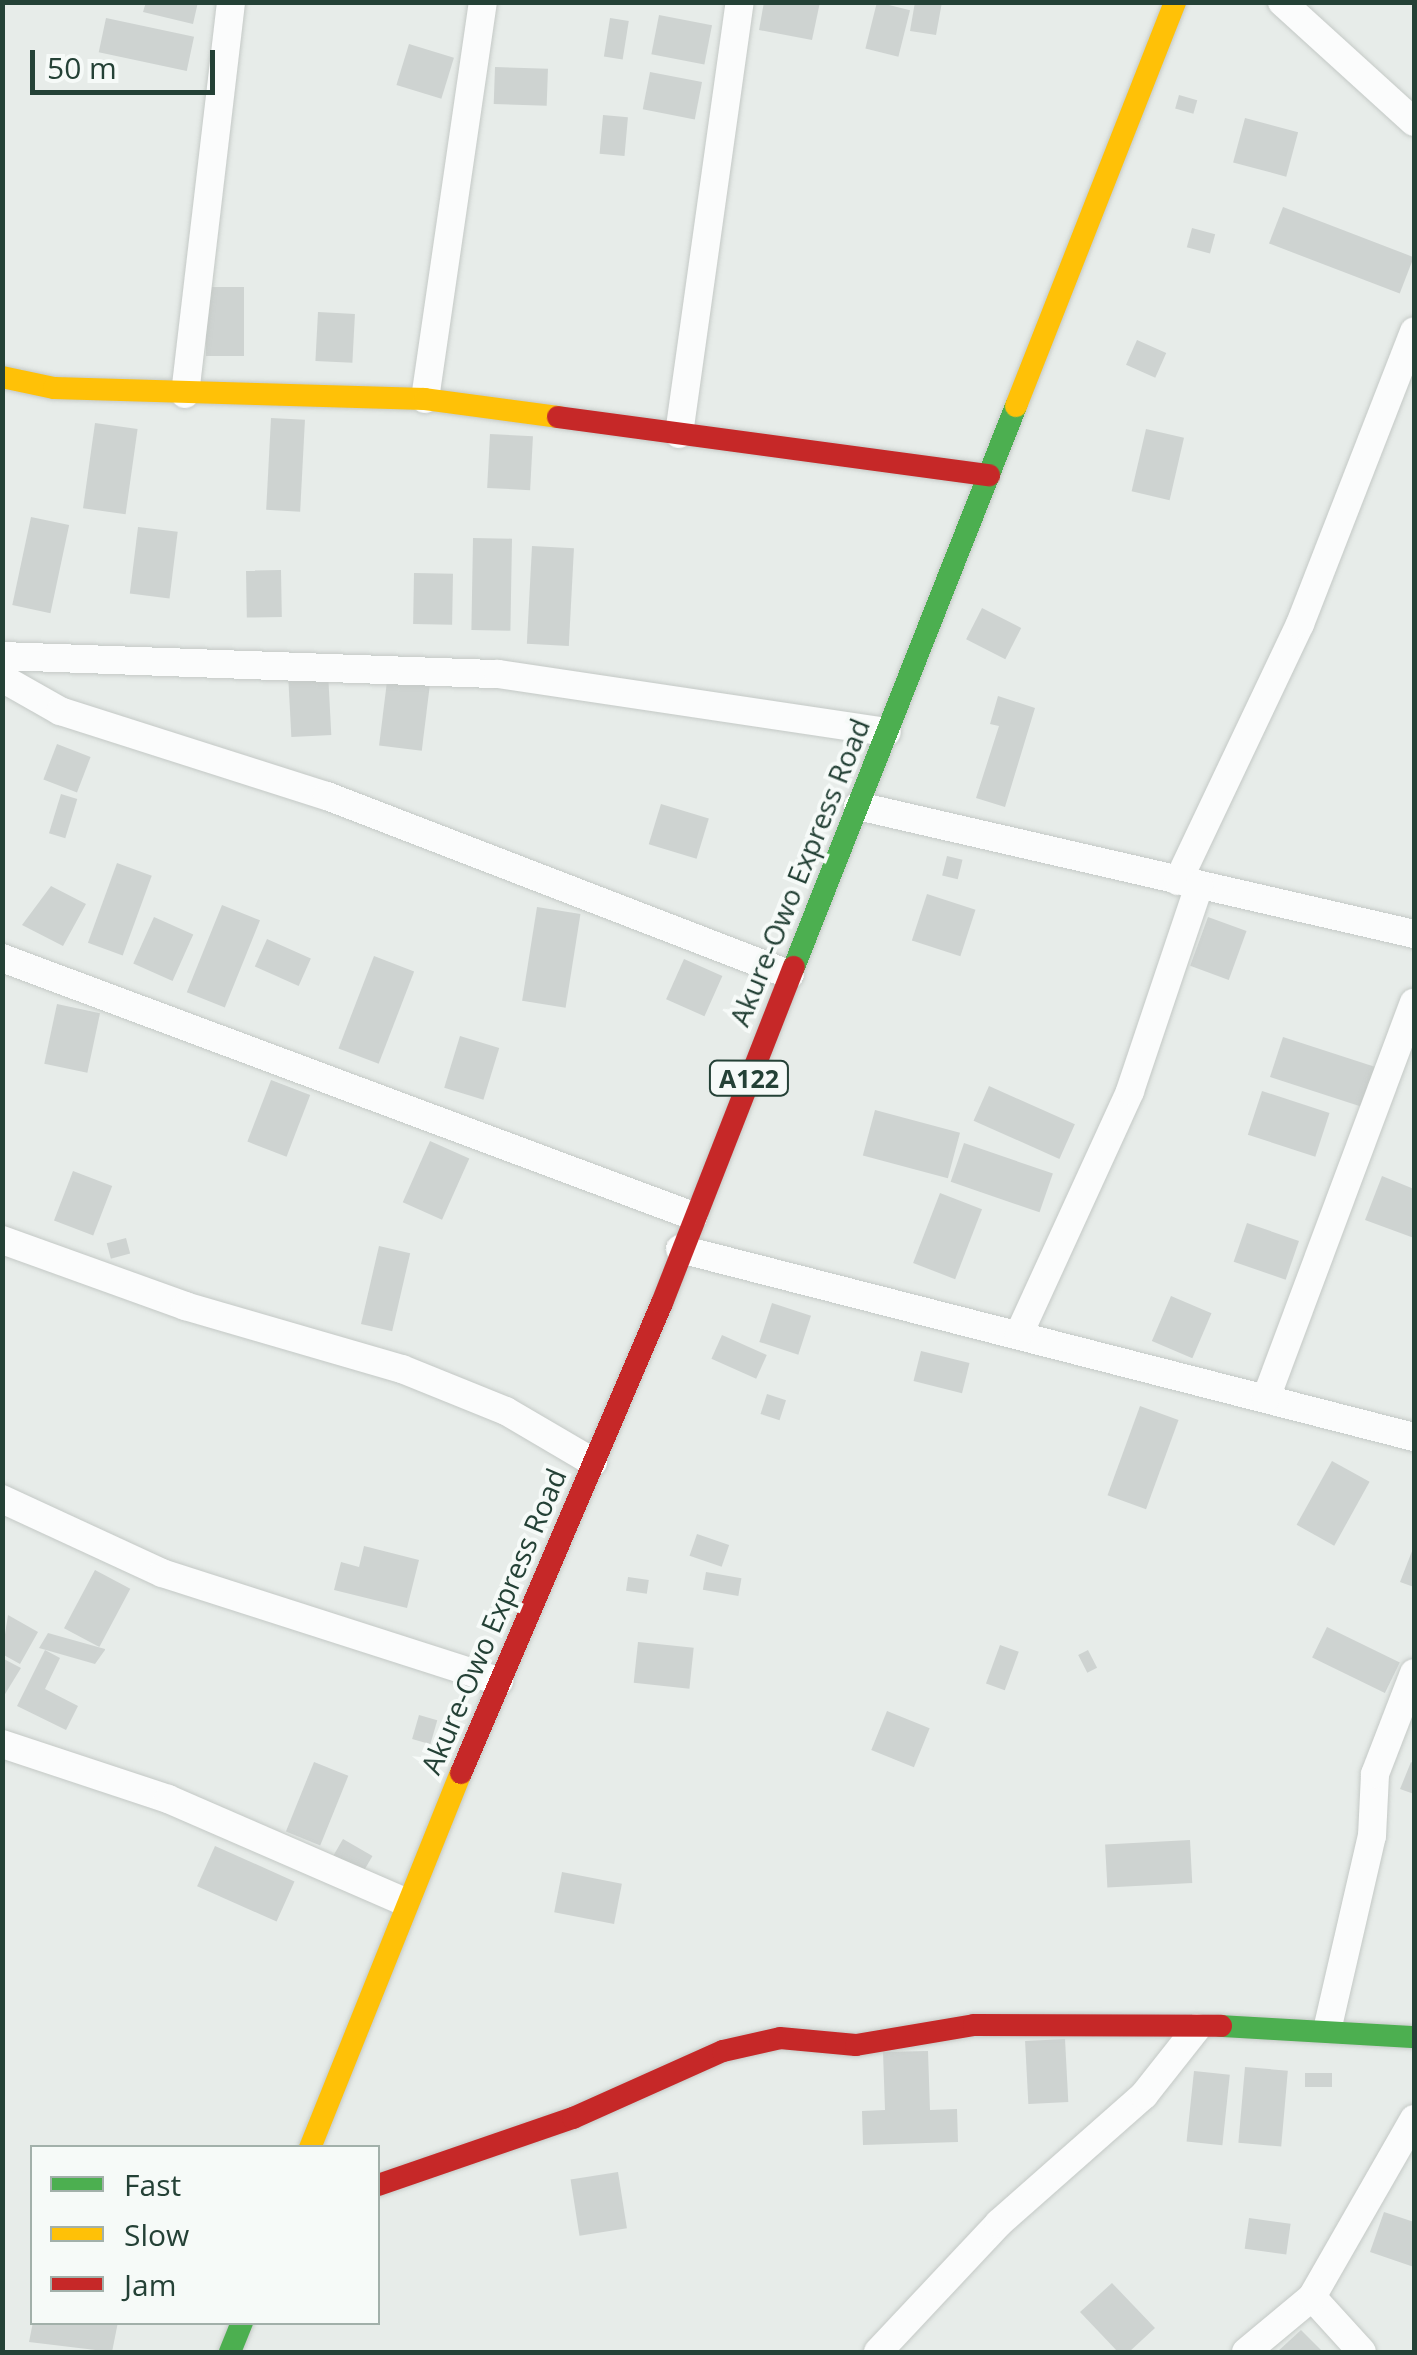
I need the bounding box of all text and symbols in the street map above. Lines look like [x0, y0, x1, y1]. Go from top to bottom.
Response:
scale bar [35, 30, 220, 92]
text: 50 m [47, 47, 117, 88]
street label: Akure-Owo Express Road [722, 713, 876, 1031]
road number: A122 [706, 1058, 792, 1098]
street label: Akure-Owo Express Road [413, 1463, 573, 1779]
legend [30, 2145, 380, 2325]
text: Fast [124, 2164, 181, 2205]
text: Slow [124, 2214, 189, 2255]
text: Jam [124, 2264, 177, 2305]

